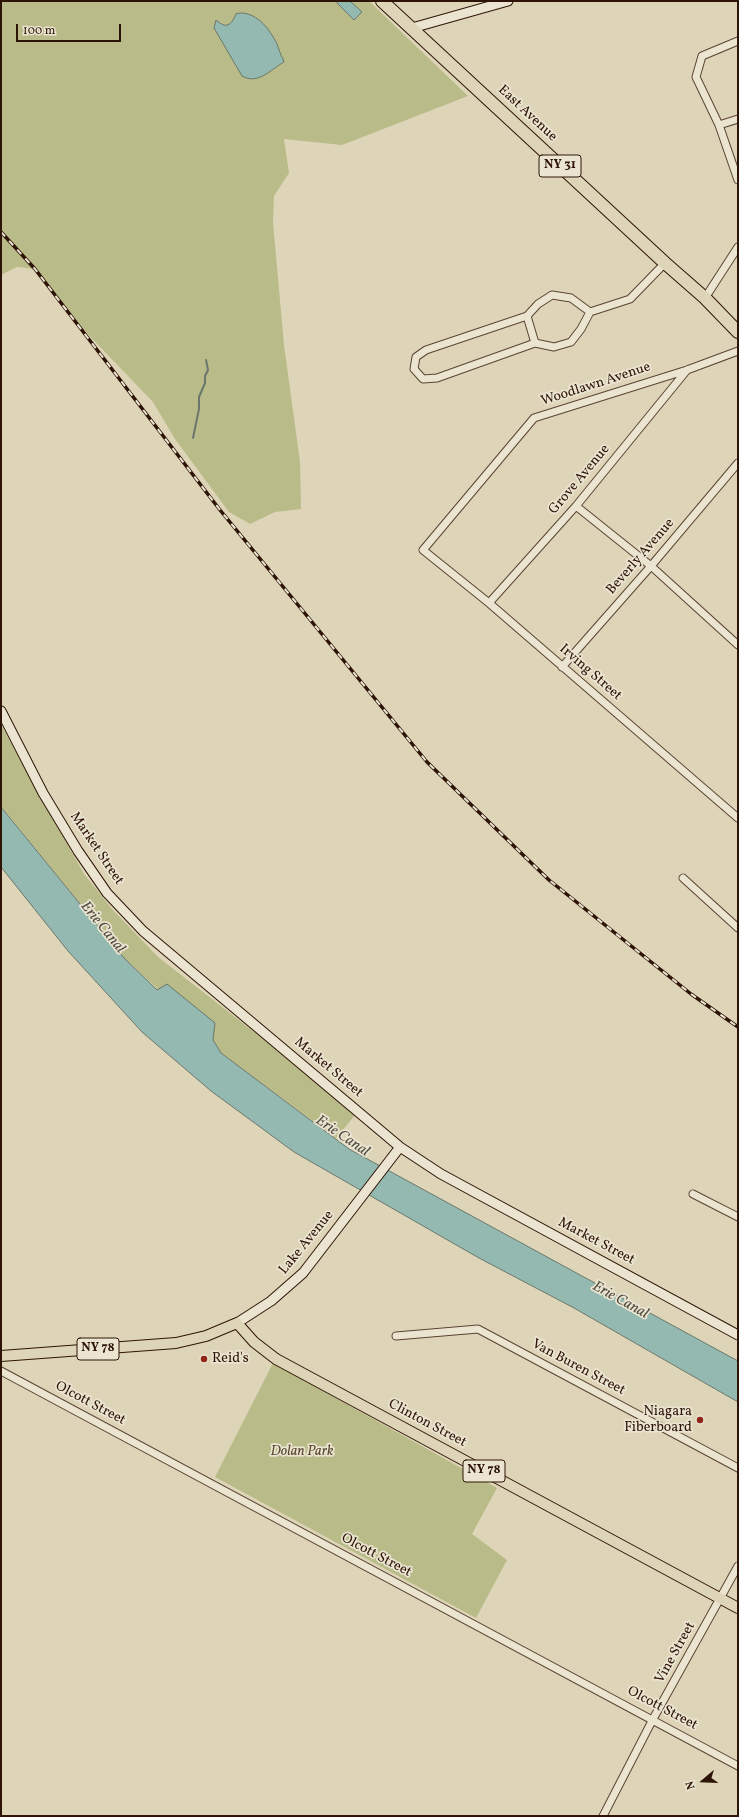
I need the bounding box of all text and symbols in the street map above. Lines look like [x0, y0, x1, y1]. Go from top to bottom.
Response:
scale bar [18, 16, 123, 42]
text: 100 m [23, 23, 55, 39]
street label: East Avenue [494, 82, 560, 146]
road number: NY 31 [539, 155, 581, 177]
street label: Woodlawn Avenue [539, 359, 653, 411]
street label: Grove Avenue [546, 442, 614, 518]
street label: Beverly Avenue [603, 516, 679, 598]
street label: Irving Street [555, 641, 625, 705]
street label: Market Street [65, 809, 127, 889]
water label: Erie Canal [76, 898, 128, 958]
street label: Market Street [290, 1034, 366, 1102]
water label: Erie Canal [311, 1112, 373, 1162]
street label: Lake Avenue [276, 1208, 338, 1278]
street label: Market Street [555, 1215, 637, 1269]
water label: Erie Canal [589, 1278, 651, 1324]
street label: Van Buren Street [528, 1336, 628, 1400]
road number: NY 78 [77, 1338, 119, 1360]
place label: Reid's [212, 1351, 249, 1367]
marker: Reid's [199, 1354, 209, 1364]
street label: Olcott Street [52, 1378, 128, 1430]
street label: Clinton Street [385, 1396, 469, 1452]
place label: Niagara Fiberboard [624, 1404, 692, 1436]
marker: Niagara Fiberboard [695, 1415, 705, 1425]
park label: Dolan Park [271, 1444, 333, 1460]
road number: NY 78 [463, 1460, 505, 1482]
street label: Olcott Street [338, 1530, 414, 1582]
street label: Vine Street [652, 1619, 700, 1687]
street label: Olcott Street [624, 1683, 700, 1735]
north arrow [683, 1761, 723, 1801]
text: N [683, 1779, 700, 1791]

